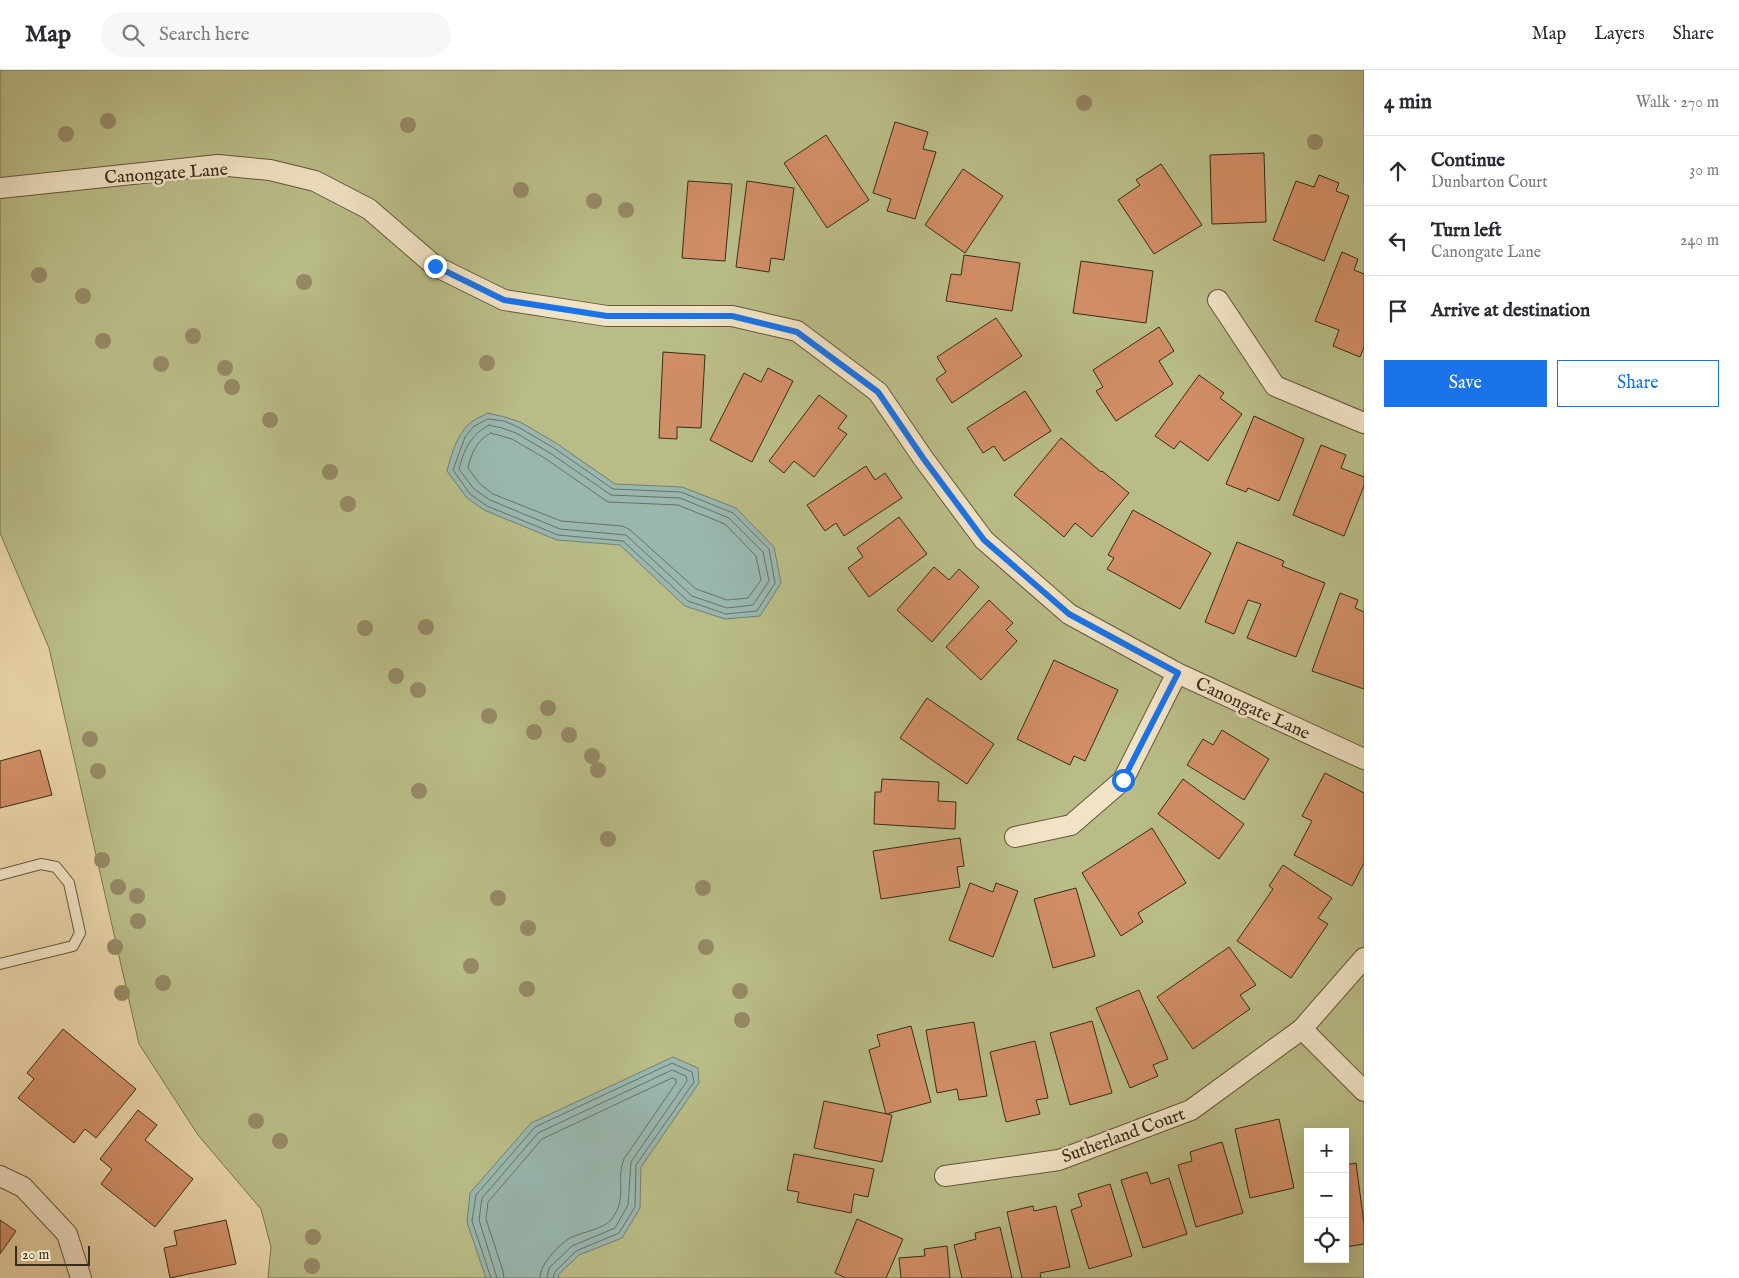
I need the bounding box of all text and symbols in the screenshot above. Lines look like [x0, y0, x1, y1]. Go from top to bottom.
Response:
search box [101, 12, 451, 57]
text: Map [25, 19, 71, 50]
icon: search [119, 21, 147, 49]
text: Search here [159, 23, 250, 47]
text: Map [1532, 23, 1566, 46]
text: Layers [1594, 23, 1645, 46]
text: Share [1673, 23, 1714, 46]
text: 4 min [1384, 89, 1432, 116]
text: Walk · 270 m [1636, 93, 1719, 113]
text: Continue [1431, 149, 1505, 173]
icon: ahead [1384, 157, 1412, 185]
street label: Canongate Lane [104, 159, 229, 190]
text: 30 m [1689, 161, 1719, 181]
text: Dunbarton Court [1431, 173, 1548, 193]
text: Turn left [1431, 219, 1502, 243]
icon: left [1384, 227, 1412, 255]
text: 240 m [1680, 231, 1719, 251]
text: Canongate Lane [1431, 243, 1541, 263]
route end [424, 255, 447, 278]
icon: arrive [1384, 297, 1412, 325]
text: Arrive at destination [1431, 299, 1590, 323]
button: Save [1384, 360, 1547, 407]
button: Share [1557, 360, 1719, 407]
street label: Canongate Lane [1191, 673, 1313, 746]
route start [1112, 769, 1135, 792]
street label: Sutherland Court [1059, 1103, 1188, 1169]
map controls [1304, 1128, 1349, 1263]
button: + [1304, 1128, 1349, 1173]
button: − [1304, 1173, 1349, 1218]
button: locate [1304, 1218, 1349, 1263]
scale bar [15, 1243, 90, 1266]
text: 20 m [22, 1246, 49, 1264]

